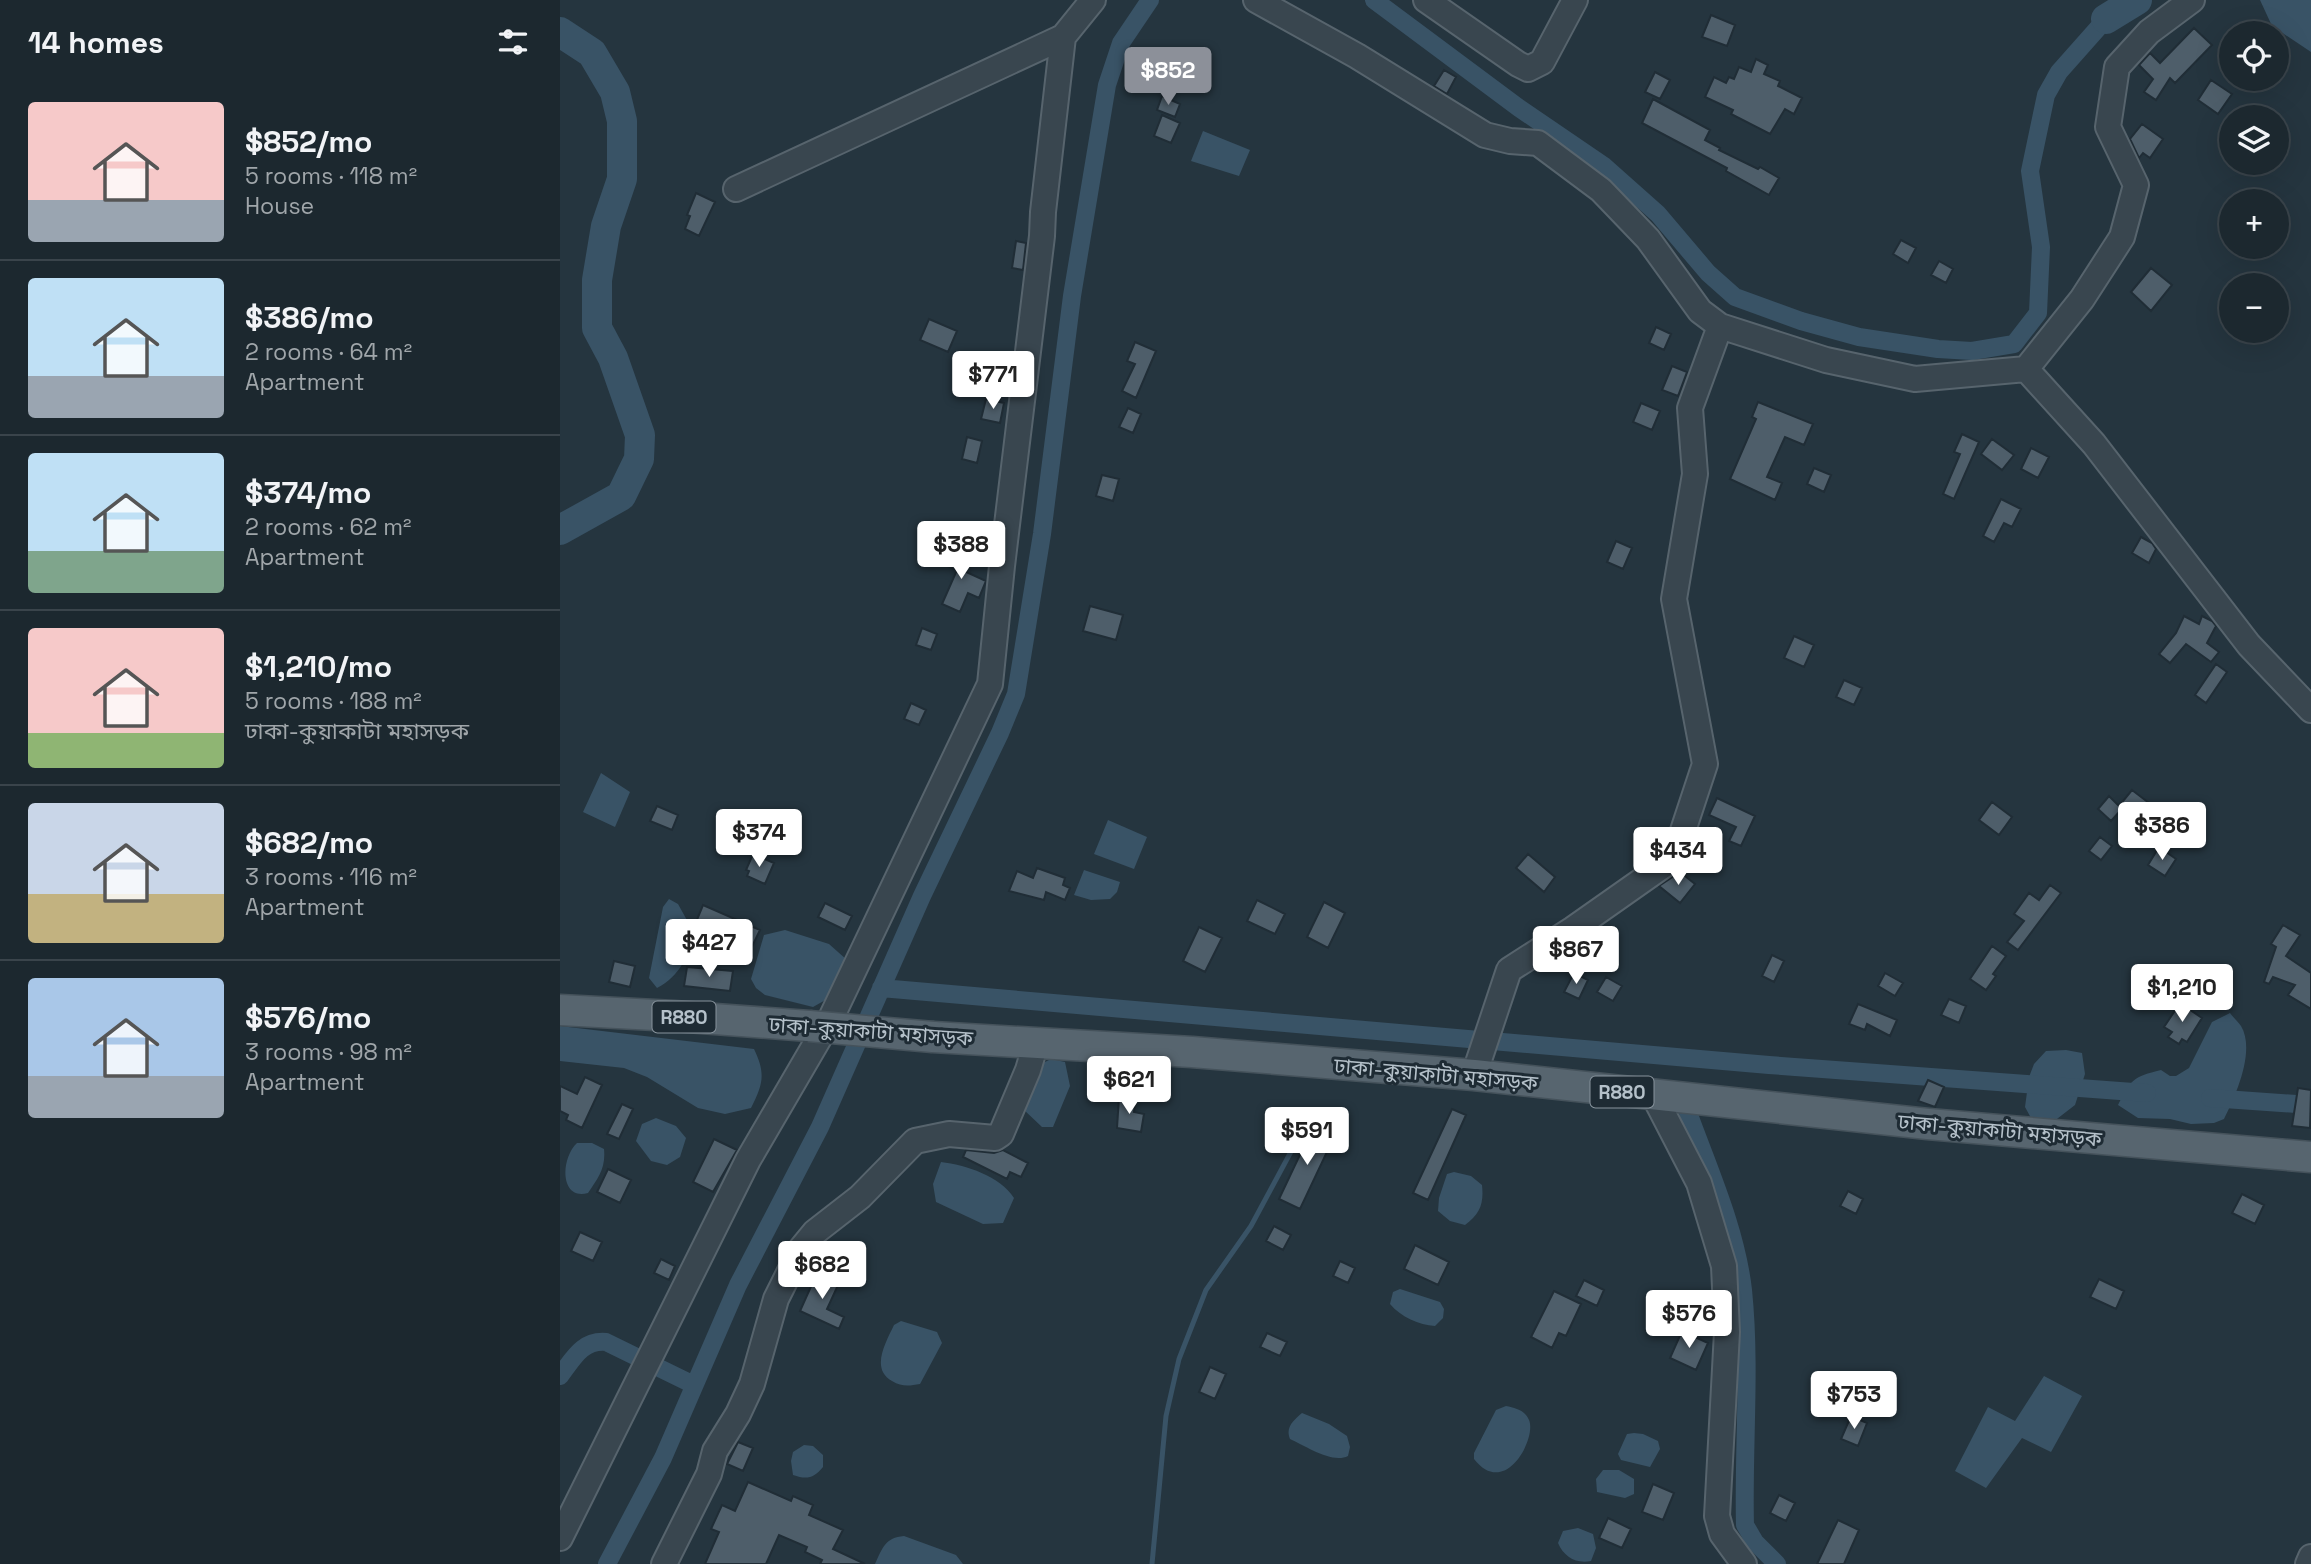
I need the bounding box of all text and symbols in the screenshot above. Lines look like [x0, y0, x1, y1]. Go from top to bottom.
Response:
map controls [2219, 21, 2289, 343]
button: locate [2219, 21, 2289, 91]
text: 14 homes [28, 23, 164, 62]
icon: filters [494, 23, 532, 61]
pin: $852 [1127, 48, 1209, 107]
text: $852 [1140, 55, 1196, 85]
button: layers [2219, 105, 2289, 175]
text: $852/mo [245, 122, 372, 161]
icon: home [84, 130, 168, 214]
text: 5 rooms · 118 m² [245, 161, 417, 191]
button: + [2219, 189, 2289, 259]
text: House [245, 191, 314, 221]
button: − [2219, 273, 2289, 343]
text: $386/mo [245, 298, 374, 337]
icon: home [84, 306, 168, 390]
text: 2 rooms · 64 m² [245, 337, 412, 367]
pin: $771 [952, 352, 1034, 411]
text: $771 [968, 359, 1018, 389]
text: Apartment [245, 367, 365, 397]
text: $374/mo [245, 473, 371, 512]
icon: home [84, 481, 168, 565]
text: 2 rooms · 62 m² [245, 512, 411, 542]
pin: $388 [920, 522, 1002, 581]
text: $388 [933, 529, 989, 559]
text: Apartment [245, 542, 365, 572]
text: $1,210/mo [245, 647, 392, 686]
icon: home [84, 656, 168, 740]
text: 5 rooms · 188 m² [245, 686, 422, 716]
text: ঢাকা-কুয়াকাটা মহাসড়ক [245, 716, 469, 746]
pin: $386 [2121, 802, 2203, 862]
pin: $374 [718, 810, 800, 869]
text: $386 [2134, 810, 2190, 840]
text: $374 [732, 817, 786, 847]
text: $682/mo [245, 823, 373, 862]
pin: $434 [1637, 828, 1719, 887]
icon: home [84, 831, 168, 915]
text: $434 [1649, 835, 1707, 865]
text: 3 rooms · 116 m² [245, 862, 417, 892]
text: Apartment [245, 892, 365, 922]
pin: $427 [668, 920, 750, 979]
pin: $867 [1535, 926, 1617, 986]
text: $427 [682, 927, 736, 957]
text: $867 [1549, 934, 1603, 964]
pin: $1,210 [2125, 964, 2239, 1024]
text: $1,210 [2147, 972, 2217, 1002]
text: $576/mo [245, 998, 371, 1037]
road number: R880 [652, 1001, 716, 1032]
icon: home [84, 1006, 168, 1090]
street label: ঢাকা-কুয়াকাটা মহাসড়ক [767, 1010, 975, 1052]
text: 3 rooms · 98 m² [245, 1037, 412, 1067]
street label: ঢাকা-কুয়াকাটা মহাসড়ক [1332, 1052, 1540, 1096]
pin: $621 [1088, 1056, 1170, 1116]
text: $621 [1103, 1064, 1155, 1094]
text: Apartment [245, 1067, 365, 1097]
road number: R880 [1590, 1076, 1654, 1108]
pin: $591 [1266, 1108, 1348, 1167]
street label: ঢাকা-কুয়াকাটা মহাসড়ক [1896, 1108, 2104, 1152]
text: $591 [1281, 1115, 1333, 1145]
pin: $682 [781, 1242, 863, 1301]
text: $682 [794, 1249, 850, 1279]
pin: $576 [1648, 1290, 1730, 1350]
text: $576 [1662, 1298, 1716, 1328]
pin: $753 [1813, 1372, 1895, 1431]
text: $753 [1827, 1379, 1881, 1409]

